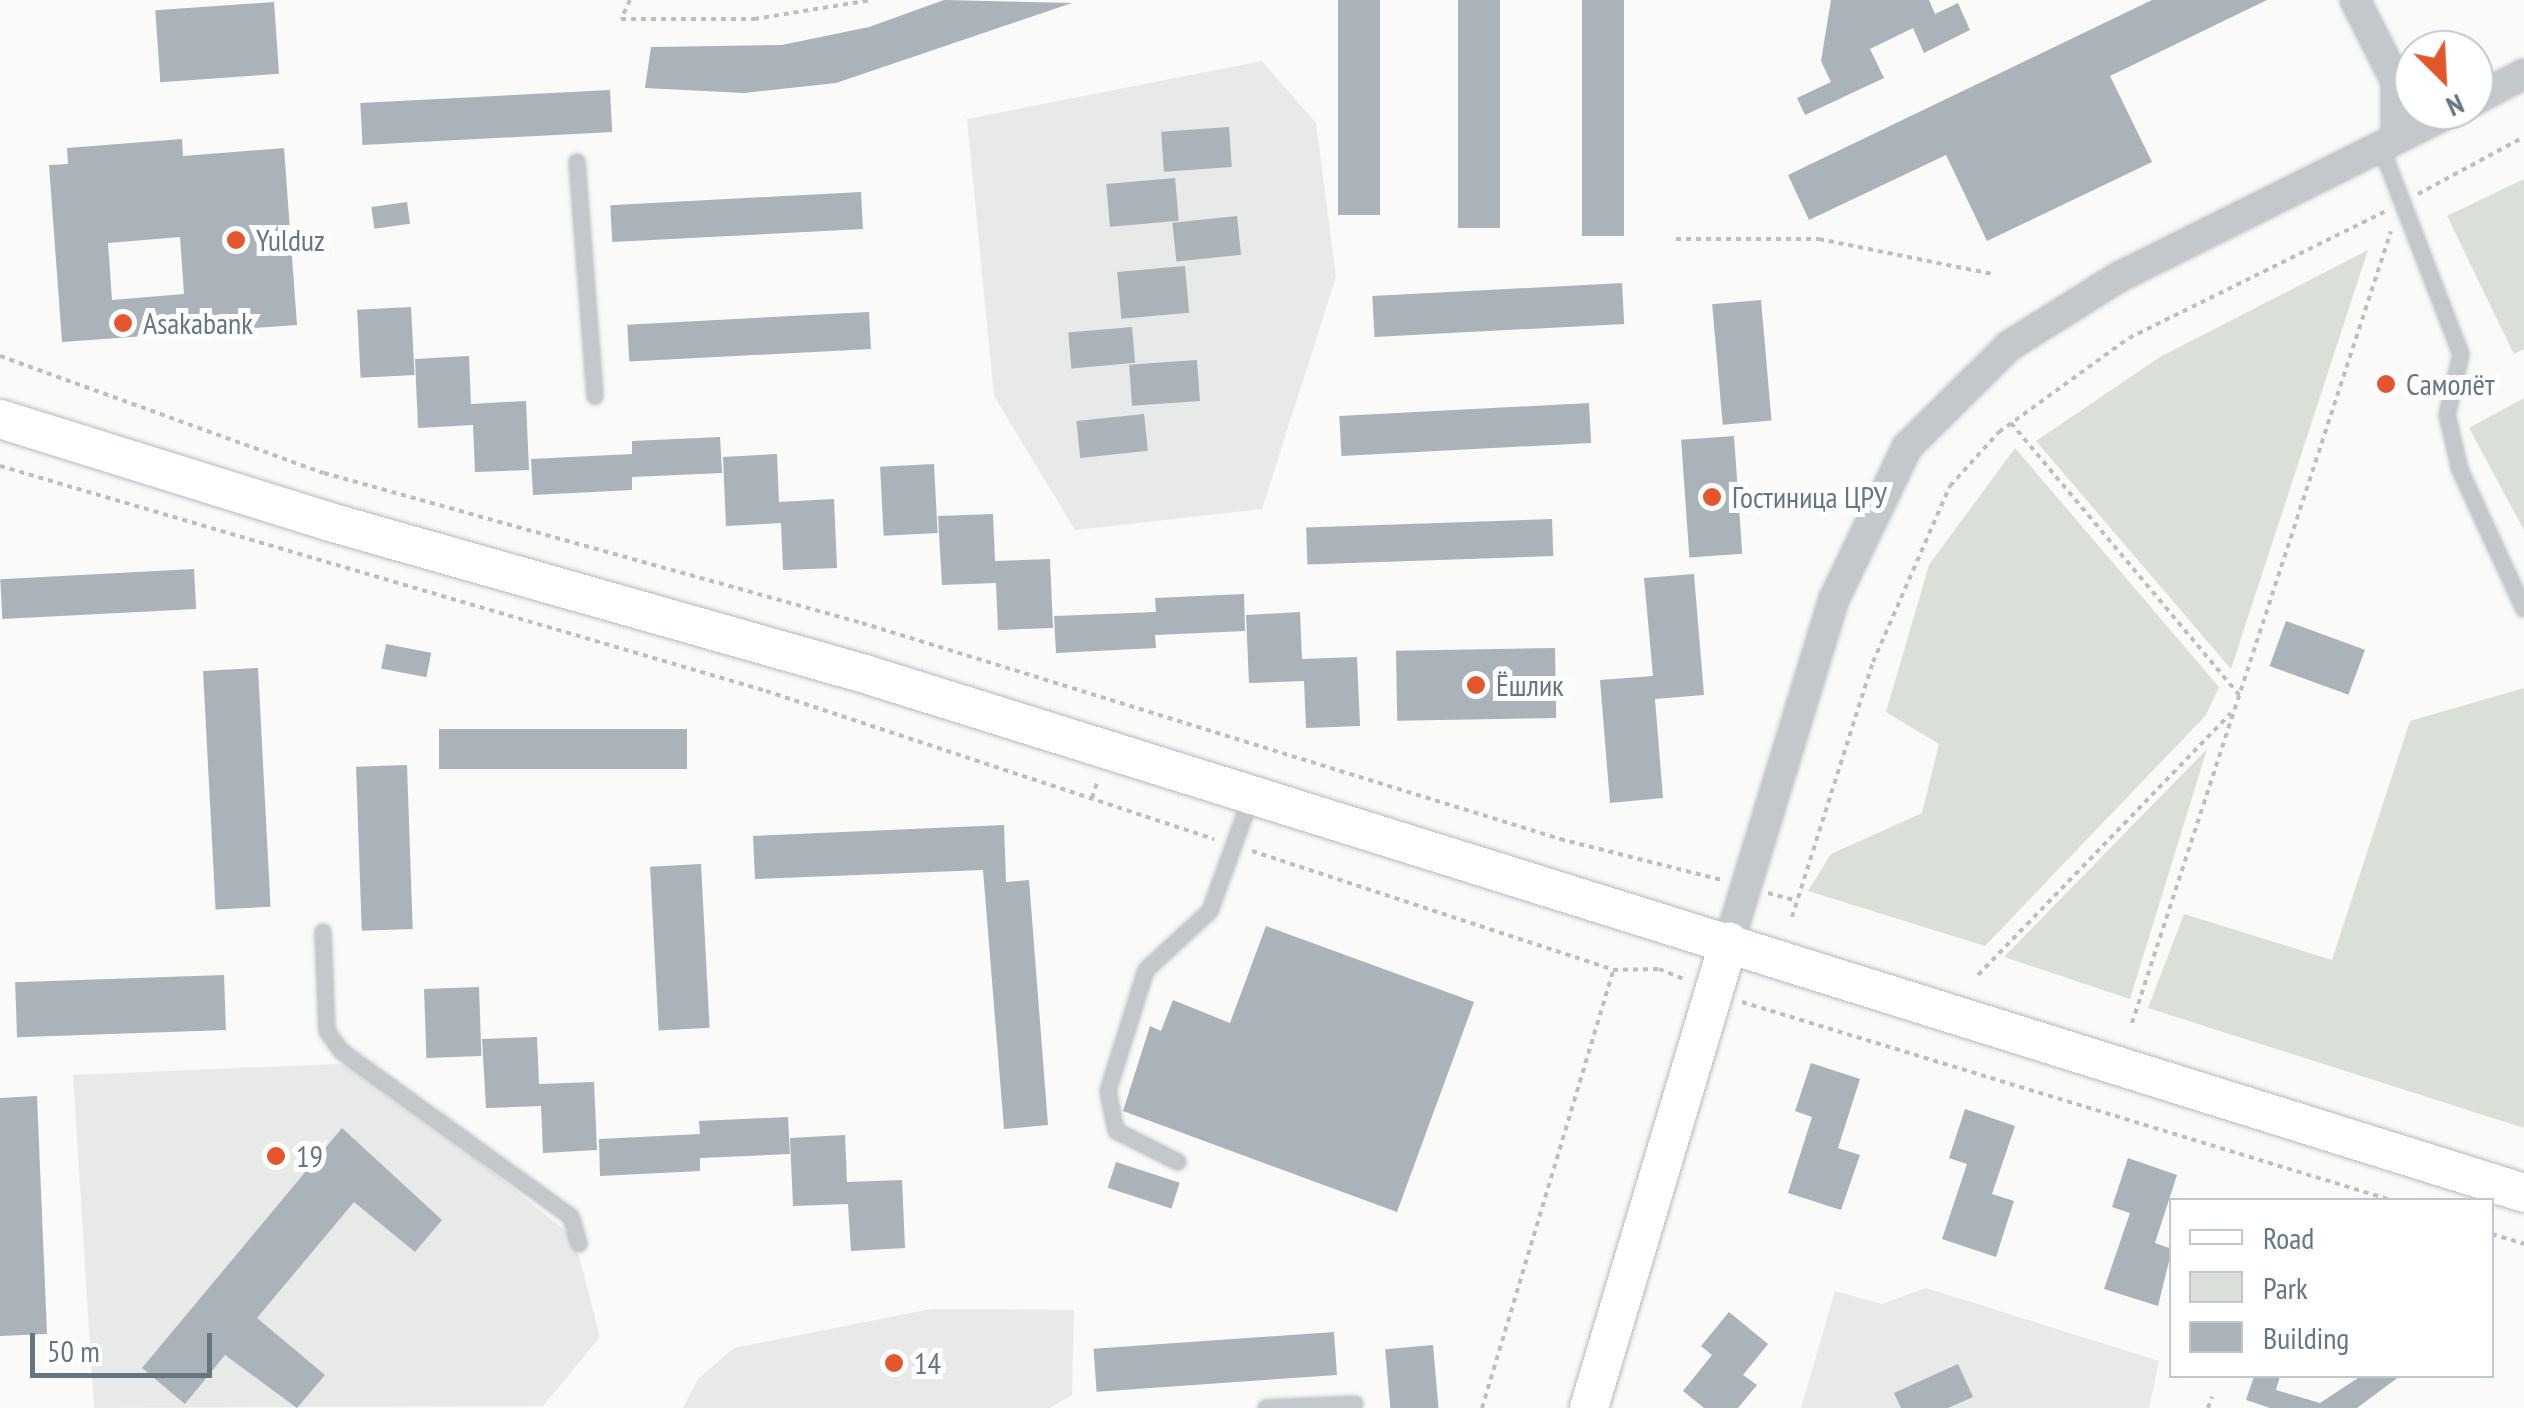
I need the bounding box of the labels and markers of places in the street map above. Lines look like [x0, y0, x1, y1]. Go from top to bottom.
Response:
place label: Yulduz [256, 222, 325, 258]
marker: Yulduz [225, 229, 247, 251]
place label: Asakabank [143, 305, 253, 341]
marker: Asakabank [112, 312, 134, 334]
place label: Самолёт [2406, 366, 2495, 402]
marker: Самолёт [2375, 373, 2397, 395]
place label: Гостиница ЦРУ [1732, 479, 1887, 515]
marker: Гостиница ЦРУ [1701, 486, 1723, 508]
place label: Ёшлик [1496, 667, 1564, 703]
marker: Ёшлик [1465, 674, 1487, 696]
place label: 19 [296, 1138, 323, 1174]
marker: 19 [265, 1145, 287, 1167]
place label: 14 [914, 1345, 941, 1381]
marker: 14 [883, 1352, 905, 1374]

